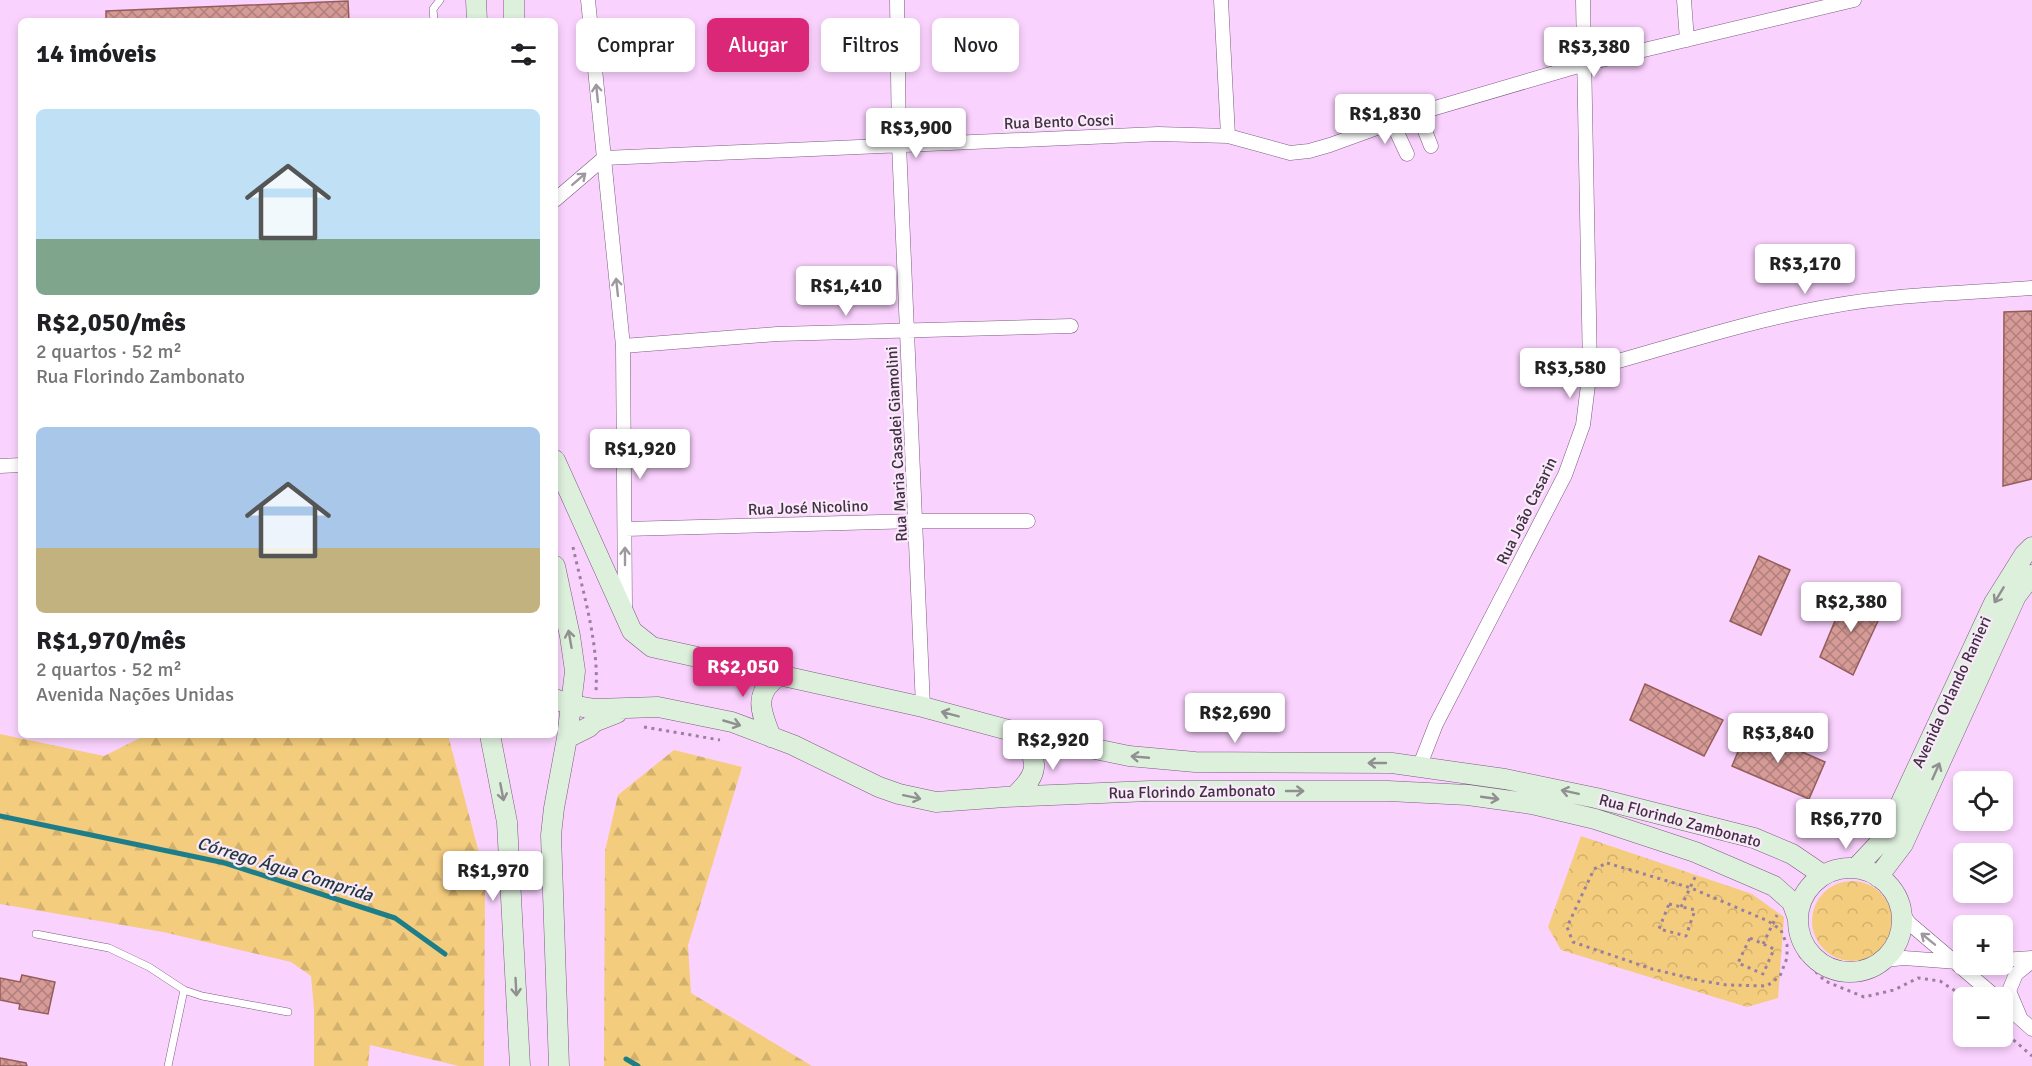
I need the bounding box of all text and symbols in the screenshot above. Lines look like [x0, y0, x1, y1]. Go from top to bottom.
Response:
chip: Comprar [576, 18, 695, 72]
chip: Alugar [707, 18, 809, 72]
chip: Filtros [821, 18, 920, 72]
chip: Novo [932, 18, 1019, 72]
pin: R$3,380 [1539, 27, 1649, 78]
text: R$3,380 [1558, 34, 1630, 59]
text: 14 imóveis [36, 38, 156, 70]
icon: filters [507, 38, 540, 71]
one-way arrow [591, 84, 602, 104]
pin: R$1,830 [1330, 94, 1440, 145]
text: R$1,830 [1349, 101, 1421, 126]
pin: R$3,900 [861, 108, 971, 159]
street label: Rua Bento Cosci [1004, 110, 1114, 134]
text: R$3,900 [880, 115, 952, 140]
icon: home [234, 148, 342, 256]
one-way arrow [571, 172, 586, 186]
pin: R$3,170 [1750, 244, 1860, 295]
text: R$3,170 [1769, 251, 1841, 276]
pin: R$1,410 [791, 266, 901, 317]
text: R$1,410 [810, 273, 882, 298]
one-way arrow [611, 278, 622, 298]
text: R$2,050/mês [36, 307, 186, 339]
text: 2 quartos · 52 m² [36, 339, 182, 364]
street label: Rua Maria Casadei Giamolini [882, 346, 912, 542]
pin: R$3,580 [1515, 348, 1625, 399]
text: R$3,580 [1534, 355, 1606, 380]
text: Rua Florindo Zambonato [36, 364, 245, 389]
pin: R$1,920 [585, 429, 695, 480]
text: R$1,920 [604, 436, 676, 461]
street label: Rua João Casarin [1492, 454, 1562, 568]
icon: home [234, 466, 342, 574]
street label: Rua José Nicolino [747, 496, 869, 520]
one-way arrow [619, 546, 631, 566]
pin: R$2,380 [1796, 582, 1906, 633]
one-way arrow [1993, 586, 2005, 603]
text: R$2,380 [1815, 589, 1887, 614]
street label: Avenida Orlando Ranieri [1908, 613, 1996, 771]
text: R$1,970/mês [36, 625, 186, 657]
one-way arrow [565, 629, 576, 649]
pin: R$2,050 [688, 647, 798, 698]
text: R$2,050 [707, 654, 779, 679]
text: 2 quartos · 52 m² [36, 657, 182, 682]
text: Avenida Nações Unidas [36, 682, 234, 707]
pin: R$2,690 [1180, 693, 1290, 744]
text: R$2,690 [1199, 700, 1271, 725]
one-way arrow [941, 708, 960, 719]
pin: R$3,840 [1723, 713, 1833, 764]
one-way arrow [722, 718, 741, 729]
pin: R$2,920 [998, 720, 1108, 771]
text: R$3,840 [1742, 720, 1814, 745]
text: R$2,920 [1017, 727, 1089, 752]
one-way arrow [1131, 751, 1151, 762]
one-way arrow [1368, 757, 1388, 769]
one-way arrow [1931, 762, 1943, 780]
map controls [1953, 771, 2013, 1047]
button: locate [1953, 771, 2013, 831]
street label: Rua Florindo Zambonato [1108, 781, 1276, 803]
one-way arrow [497, 782, 508, 802]
one-way arrow [1285, 785, 1305, 797]
one-way arrow [1560, 786, 1580, 797]
street label: Rua Florindo Zambonato [1597, 790, 1763, 852]
one-way arrow [902, 792, 921, 803]
one-way arrow [1479, 793, 1499, 804]
pin: R$6,770 [1791, 799, 1901, 850]
text: R$6,770 [1810, 806, 1882, 831]
water label: Córrego Água Comprida [194, 832, 376, 906]
button: layers [1953, 843, 2013, 903]
pin: R$1,970 [438, 851, 548, 902]
text: R$1,970 [457, 858, 529, 883]
button: + [1953, 915, 2013, 975]
one-way arrow [1921, 932, 1936, 946]
one-way arrow [510, 976, 521, 996]
button: − [1953, 987, 2013, 1047]

